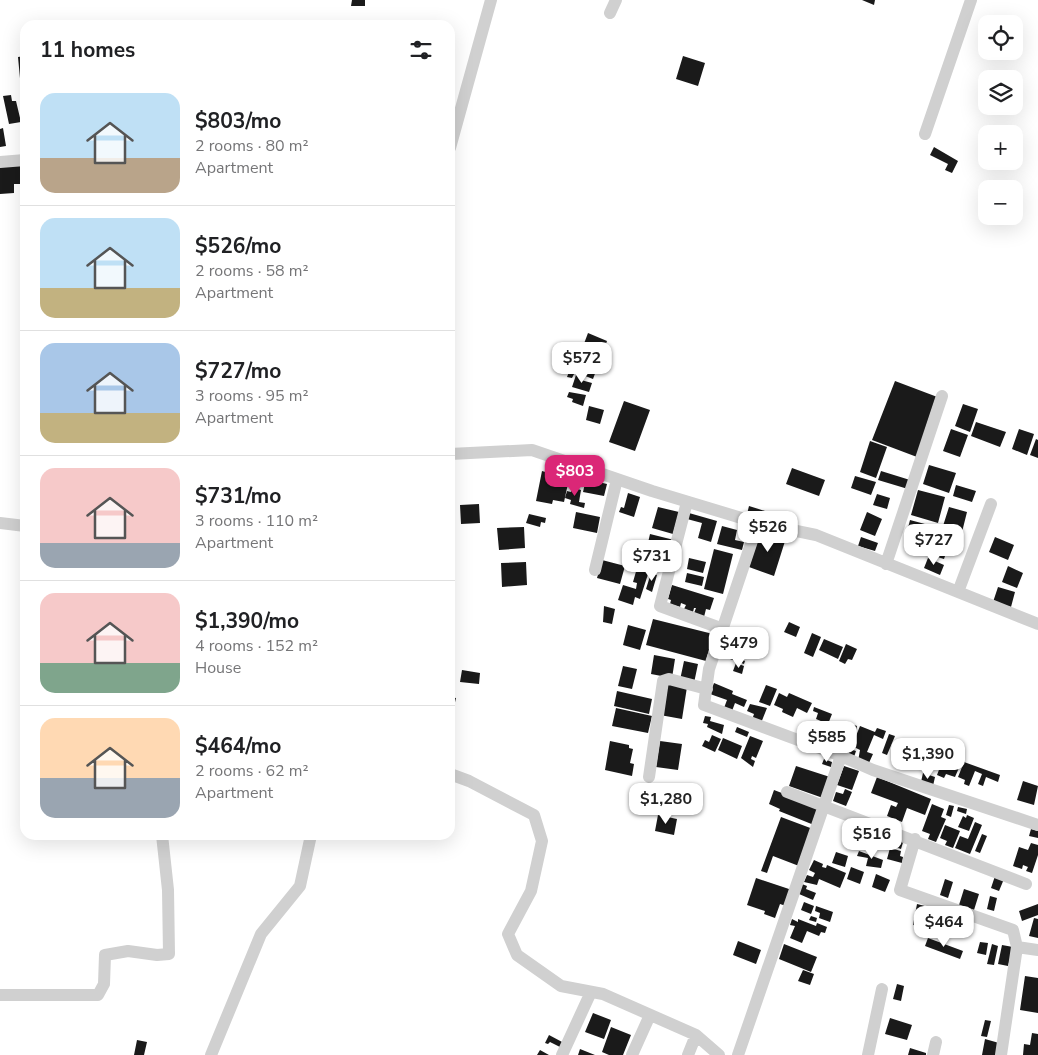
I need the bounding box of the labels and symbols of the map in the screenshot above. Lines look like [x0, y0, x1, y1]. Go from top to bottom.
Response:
pin: $572 [552, 342, 612, 384]
pin: $803 [545, 454, 605, 497]
pin: $526 [738, 510, 798, 553]
pin: $727 [904, 524, 964, 566]
pin: $731 [622, 540, 682, 582]
pin: $479 [709, 626, 769, 669]
pin: $585 [797, 720, 857, 763]
pin: $1,390 [887, 738, 969, 780]
pin: $1,280 [625, 782, 707, 825]
pin: $516 [842, 818, 902, 860]
pin: $464 [914, 906, 974, 948]

